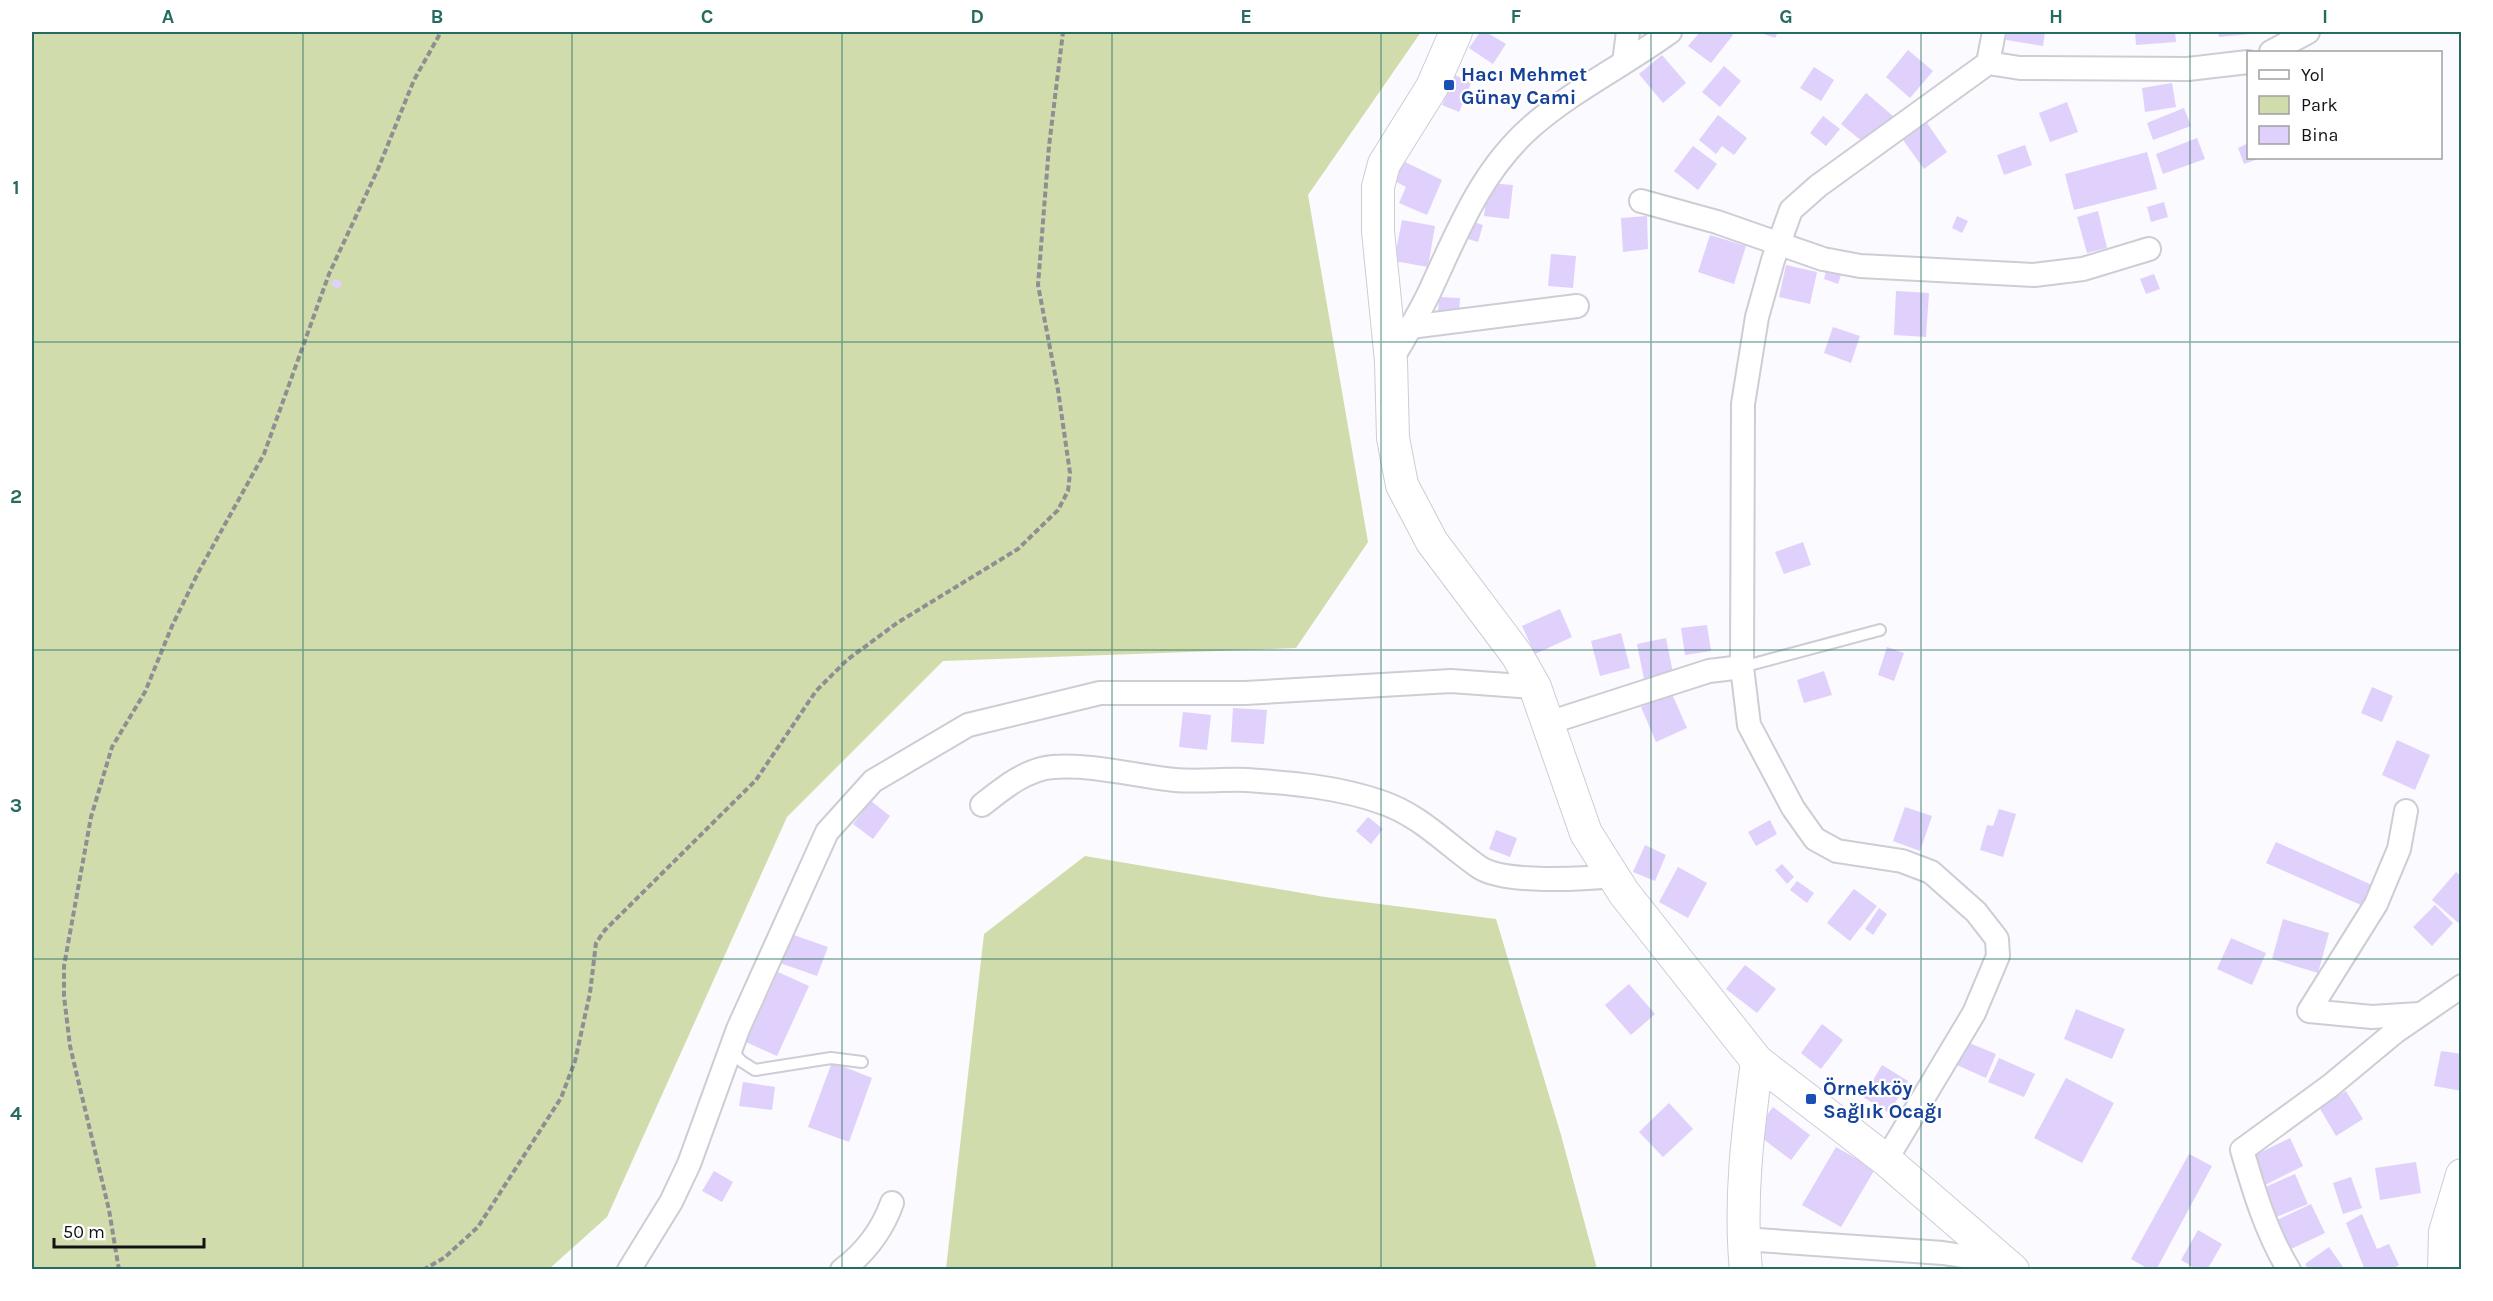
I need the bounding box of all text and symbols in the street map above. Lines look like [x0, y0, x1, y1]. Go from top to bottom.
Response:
text: A [162, 5, 175, 28]
text: B [431, 5, 443, 28]
text: C [701, 5, 713, 28]
text: D [970, 5, 984, 28]
text: E [1240, 5, 1252, 28]
text: F [1511, 5, 1522, 28]
text: G [1779, 5, 1793, 28]
text: H [2049, 5, 2063, 28]
text: I [2322, 5, 2328, 28]
legend [2247, 51, 2442, 159]
place label: Hacı Mehmet Günay Cami [1461, 63, 1587, 109]
text: Yol [2301, 64, 2325, 86]
marker: Hacı Mehmet Günay Cami [1442, 78, 1456, 92]
text: Park [2301, 94, 2338, 116]
text: Bina [2301, 124, 2338, 146]
text: 1 [12, 176, 20, 199]
text: 2 [10, 485, 22, 508]
text: 3 [10, 794, 22, 817]
place label: Örnekköy Sağlık Ocağı [1823, 1077, 1943, 1123]
marker: Örnekköy Sağlık Ocağı [1804, 1092, 1818, 1106]
text: 4 [10, 1102, 22, 1125]
scale bar [54, 1211, 204, 1249]
text: 50 m [63, 1221, 105, 1243]

